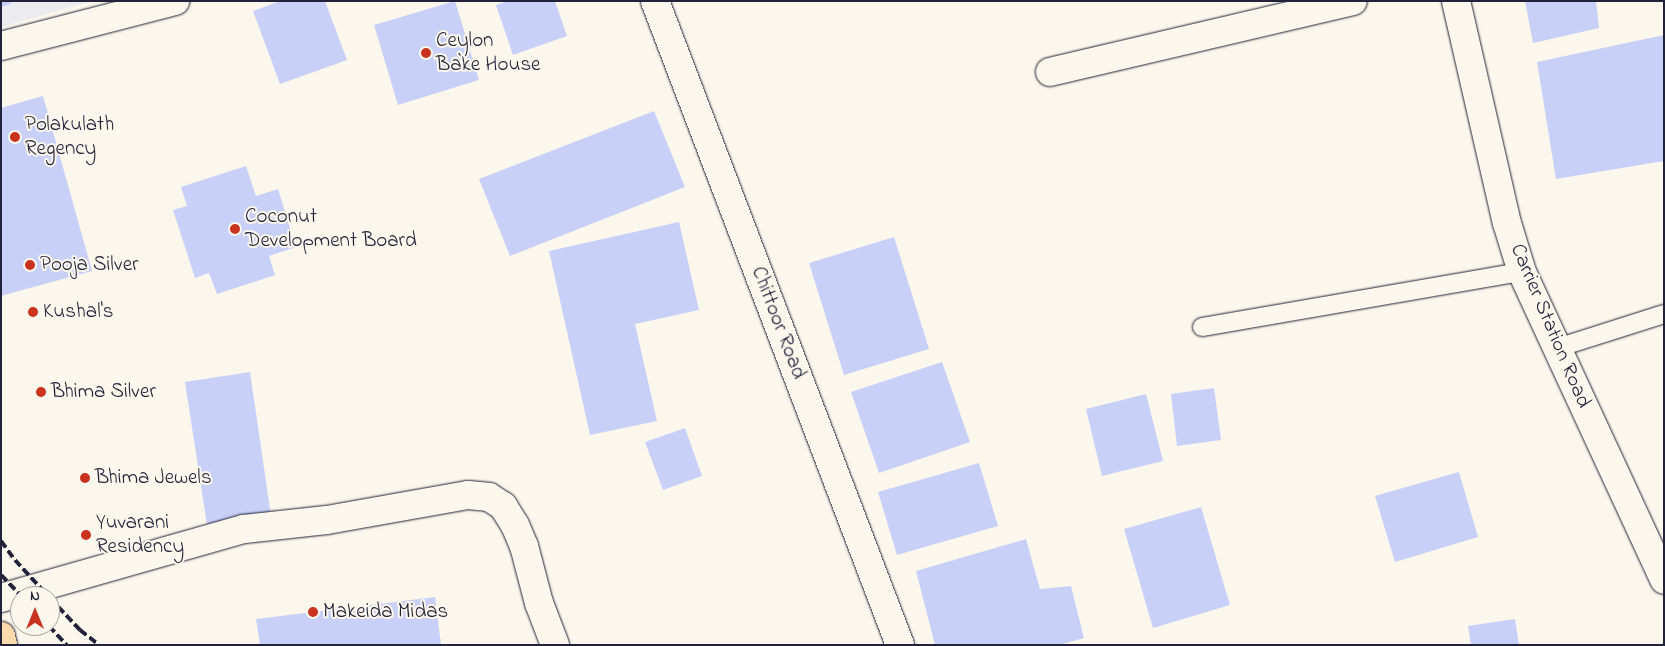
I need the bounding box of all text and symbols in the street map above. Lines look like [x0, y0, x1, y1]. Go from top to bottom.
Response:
place label: Ceylon Bake House [436, 28, 540, 78]
marker: Ceylon Bake House [420, 47, 432, 59]
place label: Polakulath Regency [25, 112, 114, 162]
marker: Polakulath Regency [9, 131, 21, 143]
place label: Coconut Development Board [245, 204, 417, 254]
marker: Coconut Development Board [229, 223, 241, 235]
street label: Carrier Station Road [1504, 240, 1596, 412]
place label: Pooja Silver [40, 252, 139, 278]
marker: Pooja Silver [24, 259, 36, 271]
street label: Chittoor Road [745, 263, 811, 383]
place label: Kushal's [43, 299, 114, 325]
marker: Kushal's [27, 306, 39, 318]
place label: Bhima Silver [51, 379, 156, 405]
marker: Bhima Silver [35, 386, 47, 398]
place label: Bhima Jewels [95, 465, 212, 491]
marker: Bhima Jewels [79, 472, 91, 484]
place label: Yuvarani Residency [96, 510, 184, 560]
marker: Yuvarani Residency [80, 529, 92, 541]
north arrow [10, 586, 60, 636]
text: N [30, 586, 40, 607]
place label: Makeida Midas [323, 599, 448, 625]
marker: Makeida Midas [307, 606, 319, 618]

